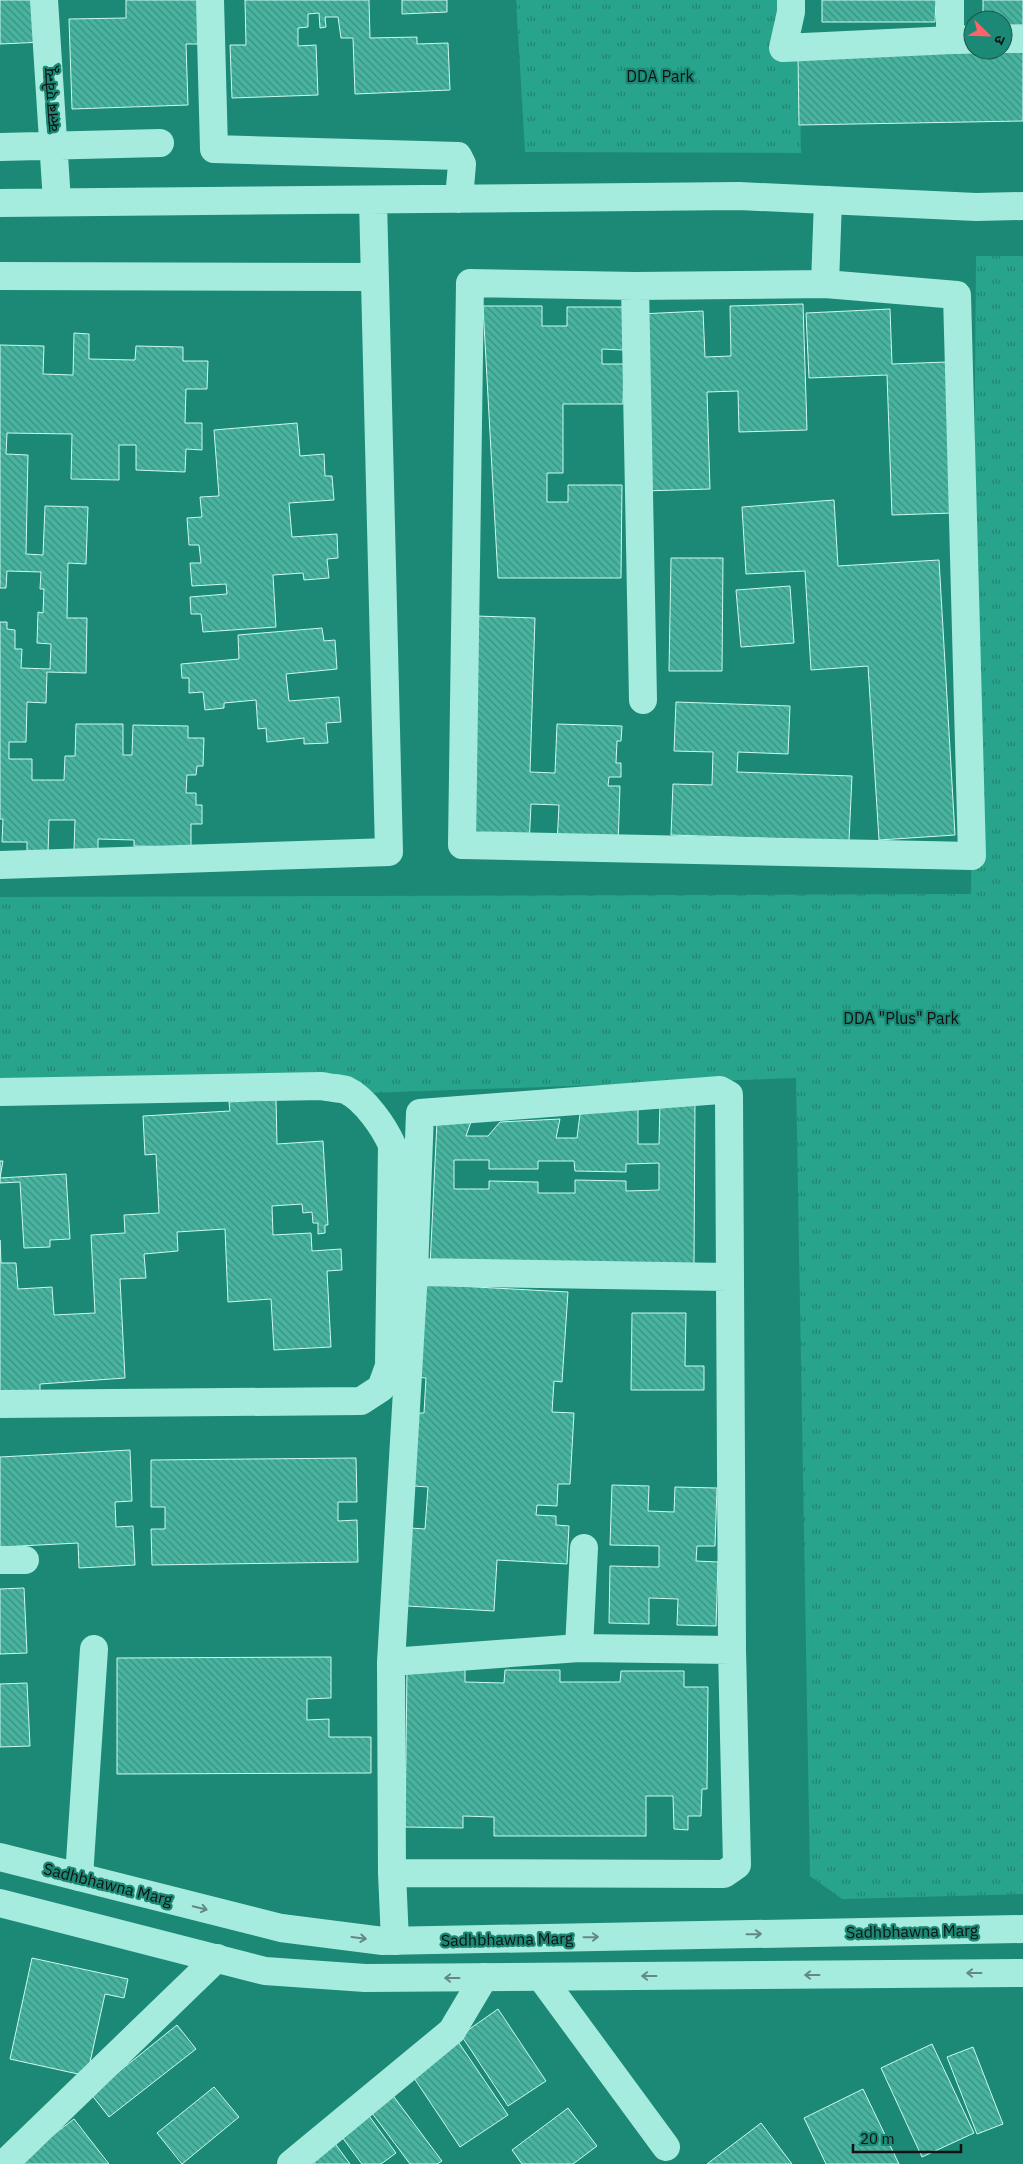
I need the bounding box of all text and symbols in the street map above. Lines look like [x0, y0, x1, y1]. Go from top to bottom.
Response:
north arrow [963, 10, 1013, 60]
text: उ [990, 33, 1010, 48]
street label: क्लब एवेन्यू [39, 64, 64, 133]
park label: DDA Park [626, 66, 694, 86]
park label: DDA "Plus" Park [843, 1008, 959, 1028]
street label: Sadhbhawna Marg [41, 1858, 175, 1910]
one-way arrow [191, 1903, 207, 1913]
street label: Sadhbhawna Marg [846, 1920, 979, 1942]
street label: Sadhbhawna Marg [441, 1928, 574, 1950]
one-way arrow [746, 1929, 762, 1939]
one-way arrow [583, 1932, 599, 1942]
one-way arrow [351, 1933, 367, 1943]
one-way arrow [967, 1968, 983, 1978]
one-way arrow [804, 1970, 820, 1979]
one-way arrow [642, 1971, 658, 1981]
one-way arrow [444, 1973, 460, 1983]
scale bar [853, 2122, 960, 2154]
text: 20 m [860, 2129, 895, 2148]

